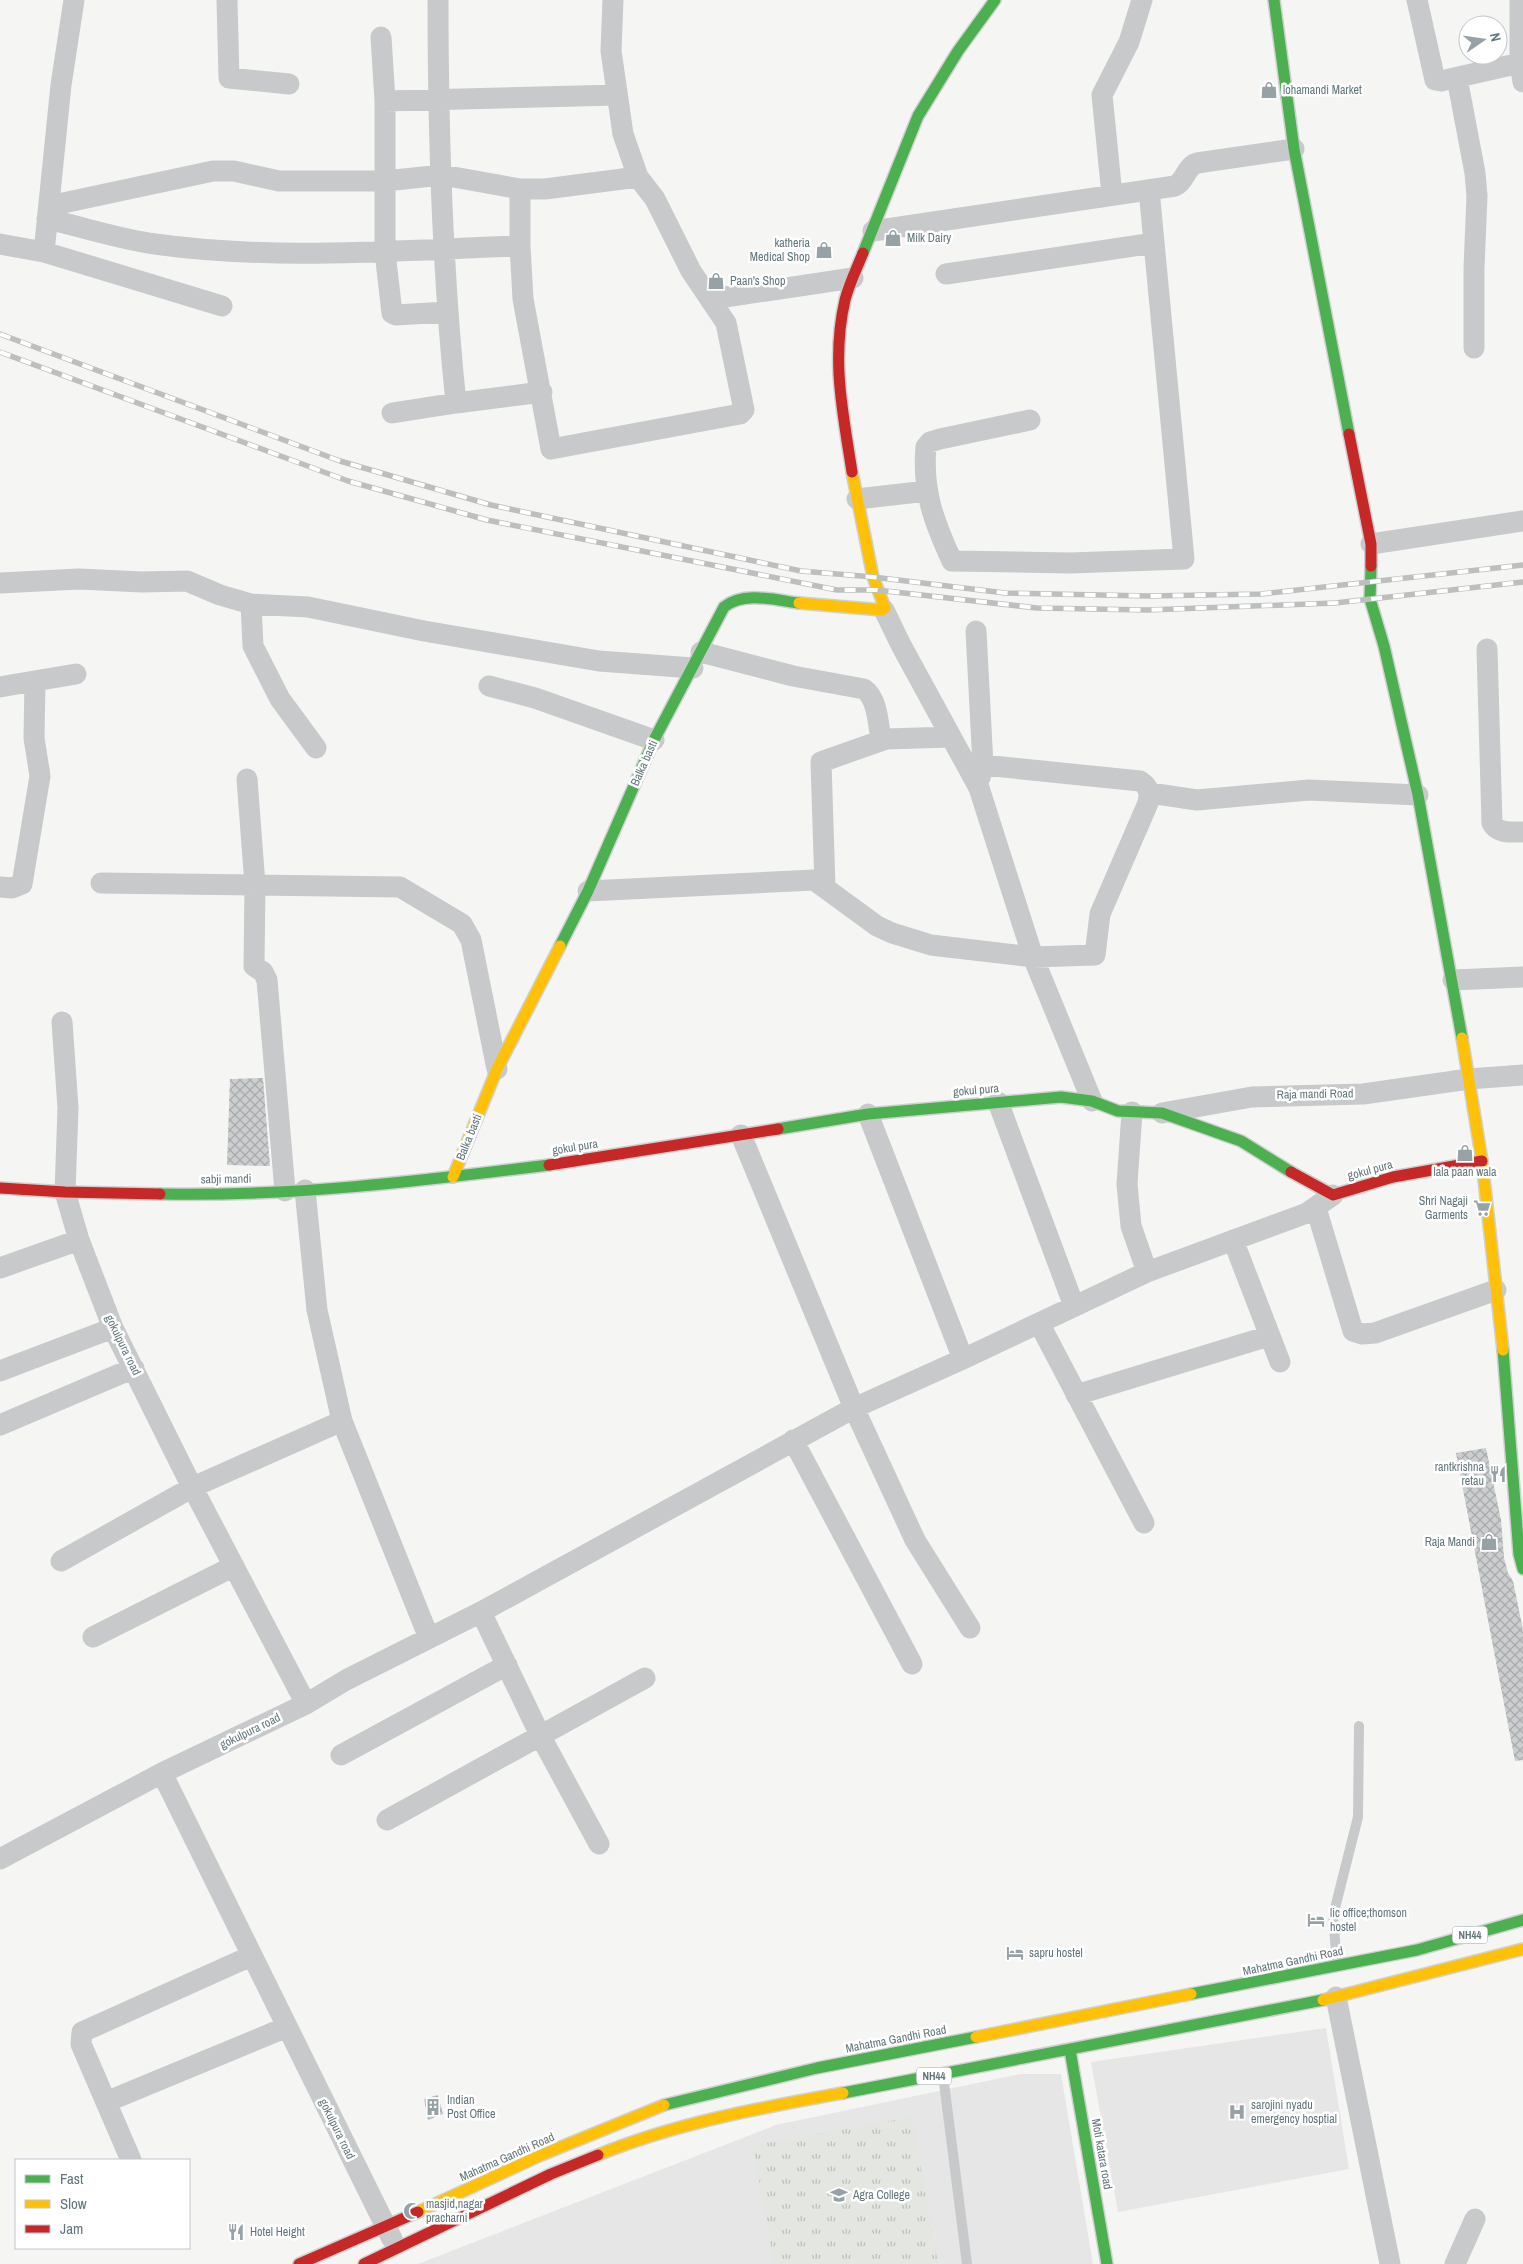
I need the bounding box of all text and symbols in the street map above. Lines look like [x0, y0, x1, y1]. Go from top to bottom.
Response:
north arrow [1458, 15, 1508, 65]
text: N [1486, 31, 1505, 43]
shop icon: lohamandi Market [1259, 80, 1279, 100]
place label: lohamandi Market [1283, 82, 1362, 98]
shop icon: Milk Dairy [883, 228, 903, 248]
place label: Milk Dairy [907, 230, 951, 246]
place label: katheria Medical Shop [750, 235, 811, 265]
shop icon: katheria Medical Shop [814, 240, 834, 260]
shop icon: Paan's Shop [706, 271, 726, 291]
place label: Paan's Shop [730, 273, 786, 289]
street label: Balka basti [627, 738, 661, 788]
street label: gokul pura [952, 1080, 1000, 1100]
street label: Raja mandi Road [1277, 1085, 1353, 1103]
street label: Balka basti [452, 1111, 486, 1163]
street label: gokul pura [551, 1135, 599, 1158]
shop icon: lala paan wala [1455, 1143, 1475, 1163]
street label: gokul pura [1346, 1156, 1395, 1184]
place label: lala paan wala [1434, 1164, 1497, 1180]
street label: sabji mandi [200, 1171, 252, 1187]
place label: Shri Nagaji Garments [1419, 1193, 1468, 1223]
supermarket icon: Shri Nagaji Garments [1472, 1198, 1492, 1218]
street label: gokulpura road [101, 1312, 145, 1378]
place label: rantkrishna retau [1435, 1459, 1485, 1489]
restaurant icon: rantkrishna retau [1488, 1464, 1508, 1484]
shop icon: Raja Mandi [1479, 1532, 1499, 1552]
place label: Raja Mandi [1425, 1534, 1475, 1550]
street label: gokulpura road [217, 1709, 283, 1753]
place label: lic office;thomson hostel [1330, 1905, 1407, 1935]
hotel icon: lic office;thomson hostel [1306, 1910, 1326, 1930]
road number: NH44 [1452, 1926, 1488, 1944]
hotel icon: sapru hostel [1005, 1943, 1025, 1963]
street label: Mahatma Gandhi Road [1241, 1943, 1345, 1979]
place label: sapru hostel [1029, 1945, 1083, 1961]
street label: Mahatma Gandhi Road [844, 2021, 948, 2057]
road number: NH44 [916, 2068, 952, 2084]
place label: Indian Post Office [447, 2092, 496, 2122]
street label: gokulpura road [315, 2096, 359, 2162]
building icon: Indian Post Office [423, 2097, 443, 2117]
place label: sarojini nyadu emergency hosptial [1251, 2097, 1337, 2127]
hospital icon: sarojini nyadu emergency hosptial [1227, 2102, 1247, 2122]
street label: Moti katara road [1088, 2117, 1116, 2191]
street label: Mahatma Gandhi Road [457, 2129, 557, 2185]
legend [15, 2159, 190, 2249]
text: Fast [60, 2168, 84, 2189]
school or university icon: Agra College [829, 2185, 849, 2205]
place label: Agra College [852, 2187, 910, 2203]
text: Slow [60, 2193, 87, 2214]
place label: masjid,nagar pracharni [426, 2196, 484, 2226]
mosque icon: masjid,nagar pracharni [402, 2201, 422, 2221]
text: Jam [60, 2218, 83, 2239]
restaurant icon: Hotel Height [226, 2222, 246, 2242]
place label: Hotel Height [250, 2224, 305, 2240]

